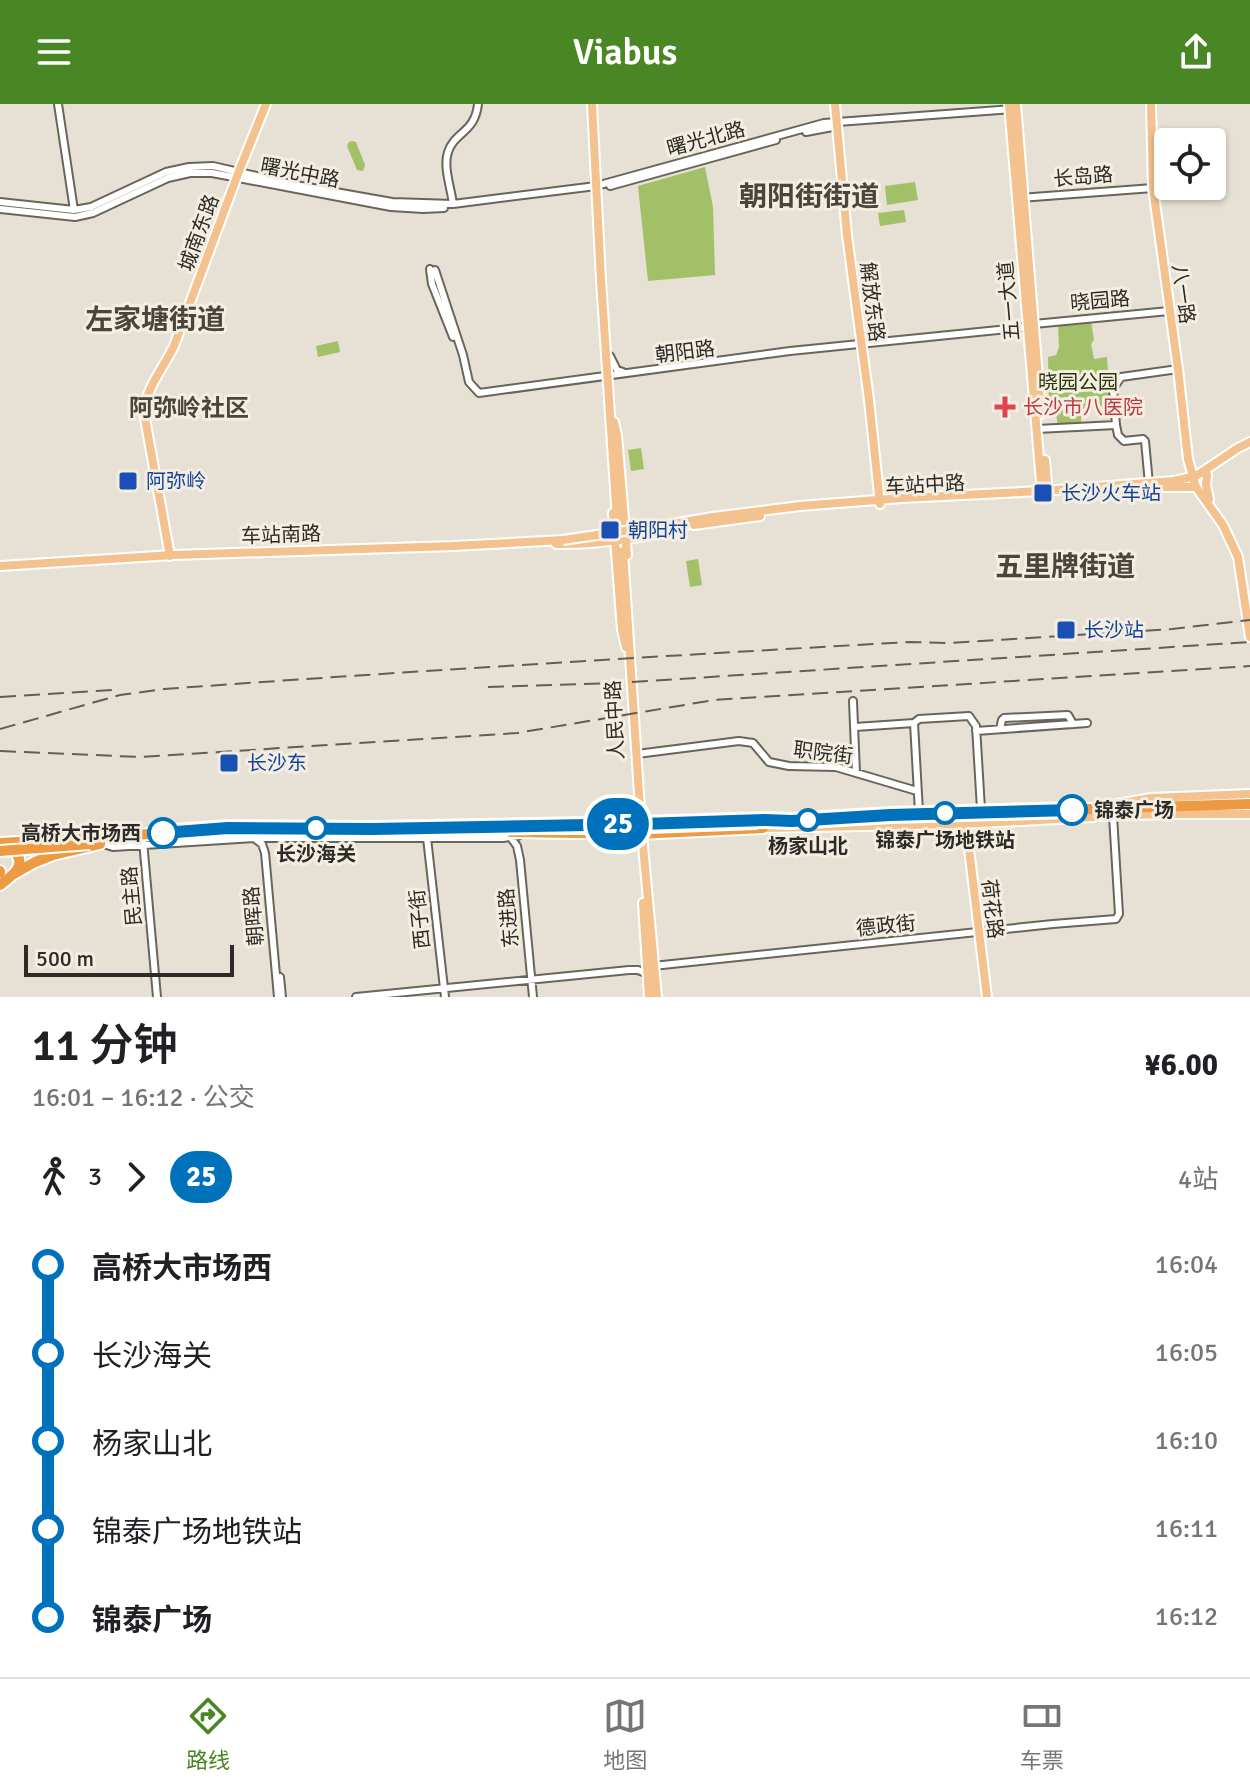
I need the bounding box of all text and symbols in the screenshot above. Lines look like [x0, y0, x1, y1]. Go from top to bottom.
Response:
icon: menu [32, 30, 76, 74]
text: Viabus [573, 30, 677, 75]
icon: share [1174, 30, 1218, 74]
street label: 曙光北路 [664, 117, 748, 161]
map controls [1154, 128, 1226, 200]
button: locate [1154, 128, 1226, 200]
street label: 曙光中路 [258, 153, 342, 193]
street label: 长岛路 [1052, 162, 1114, 192]
district label: 朝阳街街道 [739, 180, 879, 214]
street label: 城南东路 [174, 191, 224, 275]
street label: 五一大道 [993, 260, 1025, 342]
street label: 解放东路 [855, 261, 889, 343]
street label: 八一路 [1166, 263, 1200, 325]
street label: 晓园路 [1069, 286, 1131, 316]
district label: 左家塘街道 [85, 303, 225, 337]
street label: 朝阳路 [654, 336, 716, 368]
park label: 晓园公园 [1038, 370, 1118, 395]
district label: 阿弥岭社区 [129, 393, 249, 423]
place label: 长沙市八医院 [1023, 395, 1143, 420]
marker: 长沙市八医院 [994, 396, 1016, 418]
place label: 阿弥岭 [146, 469, 206, 494]
marker: 阿弥岭 [117, 470, 139, 492]
street label: 车站中路 [884, 470, 966, 500]
place label: 长沙火车站 [1061, 481, 1161, 506]
marker: 长沙火车站 [1032, 482, 1054, 504]
place label: 朝阳村 [628, 518, 688, 543]
marker: 朝阳村 [599, 519, 621, 541]
street label: 车站南路 [241, 521, 321, 549]
district label: 五里牌街道 [995, 550, 1135, 584]
place label: 长沙站 [1084, 618, 1144, 643]
marker: 长沙站 [1055, 619, 1077, 641]
street label: 人民中路 [600, 679, 630, 761]
street label: 职院街 [792, 737, 854, 769]
place label: 长沙东 [247, 751, 307, 776]
marker: 长沙东 [218, 752, 240, 774]
marker: 锦泰广场 [1057, 795, 1087, 825]
line badge: 25 [582, 798, 654, 850]
place label: 锦泰广场 [1094, 798, 1174, 823]
marker: 锦泰广场地铁站 [934, 802, 956, 824]
text: 25 [603, 807, 633, 841]
marker: 杨家山北 [797, 809, 819, 831]
marker: 长沙海关 [305, 817, 327, 839]
marker: 高桥大市场西 [148, 818, 178, 848]
place label: 高桥大市场西 [21, 821, 141, 846]
place label: 锦泰广场地铁站 [875, 828, 1015, 853]
place label: 杨家山北 [768, 834, 848, 859]
place label: 长沙海关 [276, 842, 356, 867]
street label: 民主路 [117, 865, 147, 927]
street label: 荷花路 [976, 878, 1008, 940]
street label: 朝晖路 [239, 885, 269, 947]
street label: 东进路 [494, 887, 524, 949]
street label: 西子街 [404, 888, 436, 950]
street label: 德政街 [855, 910, 917, 942]
scale bar [24, 941, 234, 977]
text: 500 m [36, 945, 94, 972]
text: 11 分钟 [32, 1019, 177, 1073]
text: ¥6.00 [1145, 1047, 1218, 1084]
text: 16:01 – 16:12 · 公交 [32, 1082, 255, 1114]
icon: walk [32, 1155, 76, 1199]
icon: forward [114, 1155, 158, 1199]
text: 25 [186, 1160, 216, 1194]
text: 3 [88, 1161, 102, 1193]
text: 4站 [1178, 1164, 1218, 1196]
text: 16:04 [1155, 1249, 1218, 1281]
text: 高桥大市场西 [92, 1250, 272, 1287]
text: 16:05 [1155, 1337, 1218, 1369]
text: 长沙海关 [92, 1338, 212, 1375]
text: 16:10 [1155, 1425, 1218, 1457]
text: 杨家山北 [92, 1426, 212, 1463]
text: 16:11 [1155, 1513, 1218, 1545]
text: 锦泰广场地铁站 [92, 1514, 302, 1551]
text: 16:12 [1155, 1601, 1218, 1633]
text: 锦泰广场 [92, 1602, 212, 1639]
tab: 路线 [186, 1694, 230, 1774]
tab: 地图 [603, 1694, 647, 1774]
tab: 车票 [1020, 1694, 1064, 1774]

